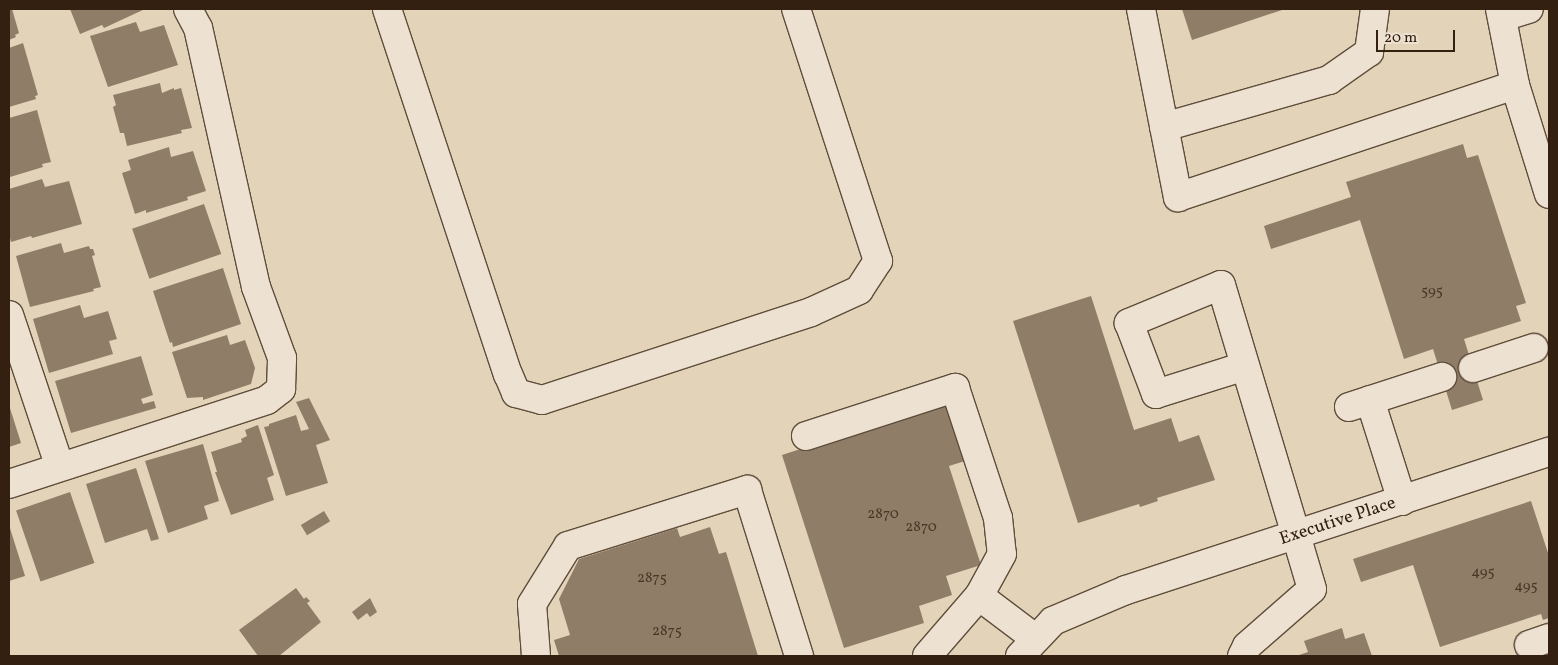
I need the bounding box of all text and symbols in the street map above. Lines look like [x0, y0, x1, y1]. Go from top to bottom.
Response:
scale bar [1378, 20, 1457, 52]
text: 20 m [1384, 28, 1417, 49]
house number: 595 [1421, 283, 1443, 301]
street label: Executive Place [1277, 493, 1399, 551]
house number: 2870 [867, 506, 899, 524]
house number: 2870 [905, 519, 937, 537]
house number: 495 [1471, 564, 1495, 582]
house number: 2875 [637, 570, 667, 588]
house number: 495 [1514, 578, 1538, 596]
house number: 2875 [652, 623, 682, 641]

